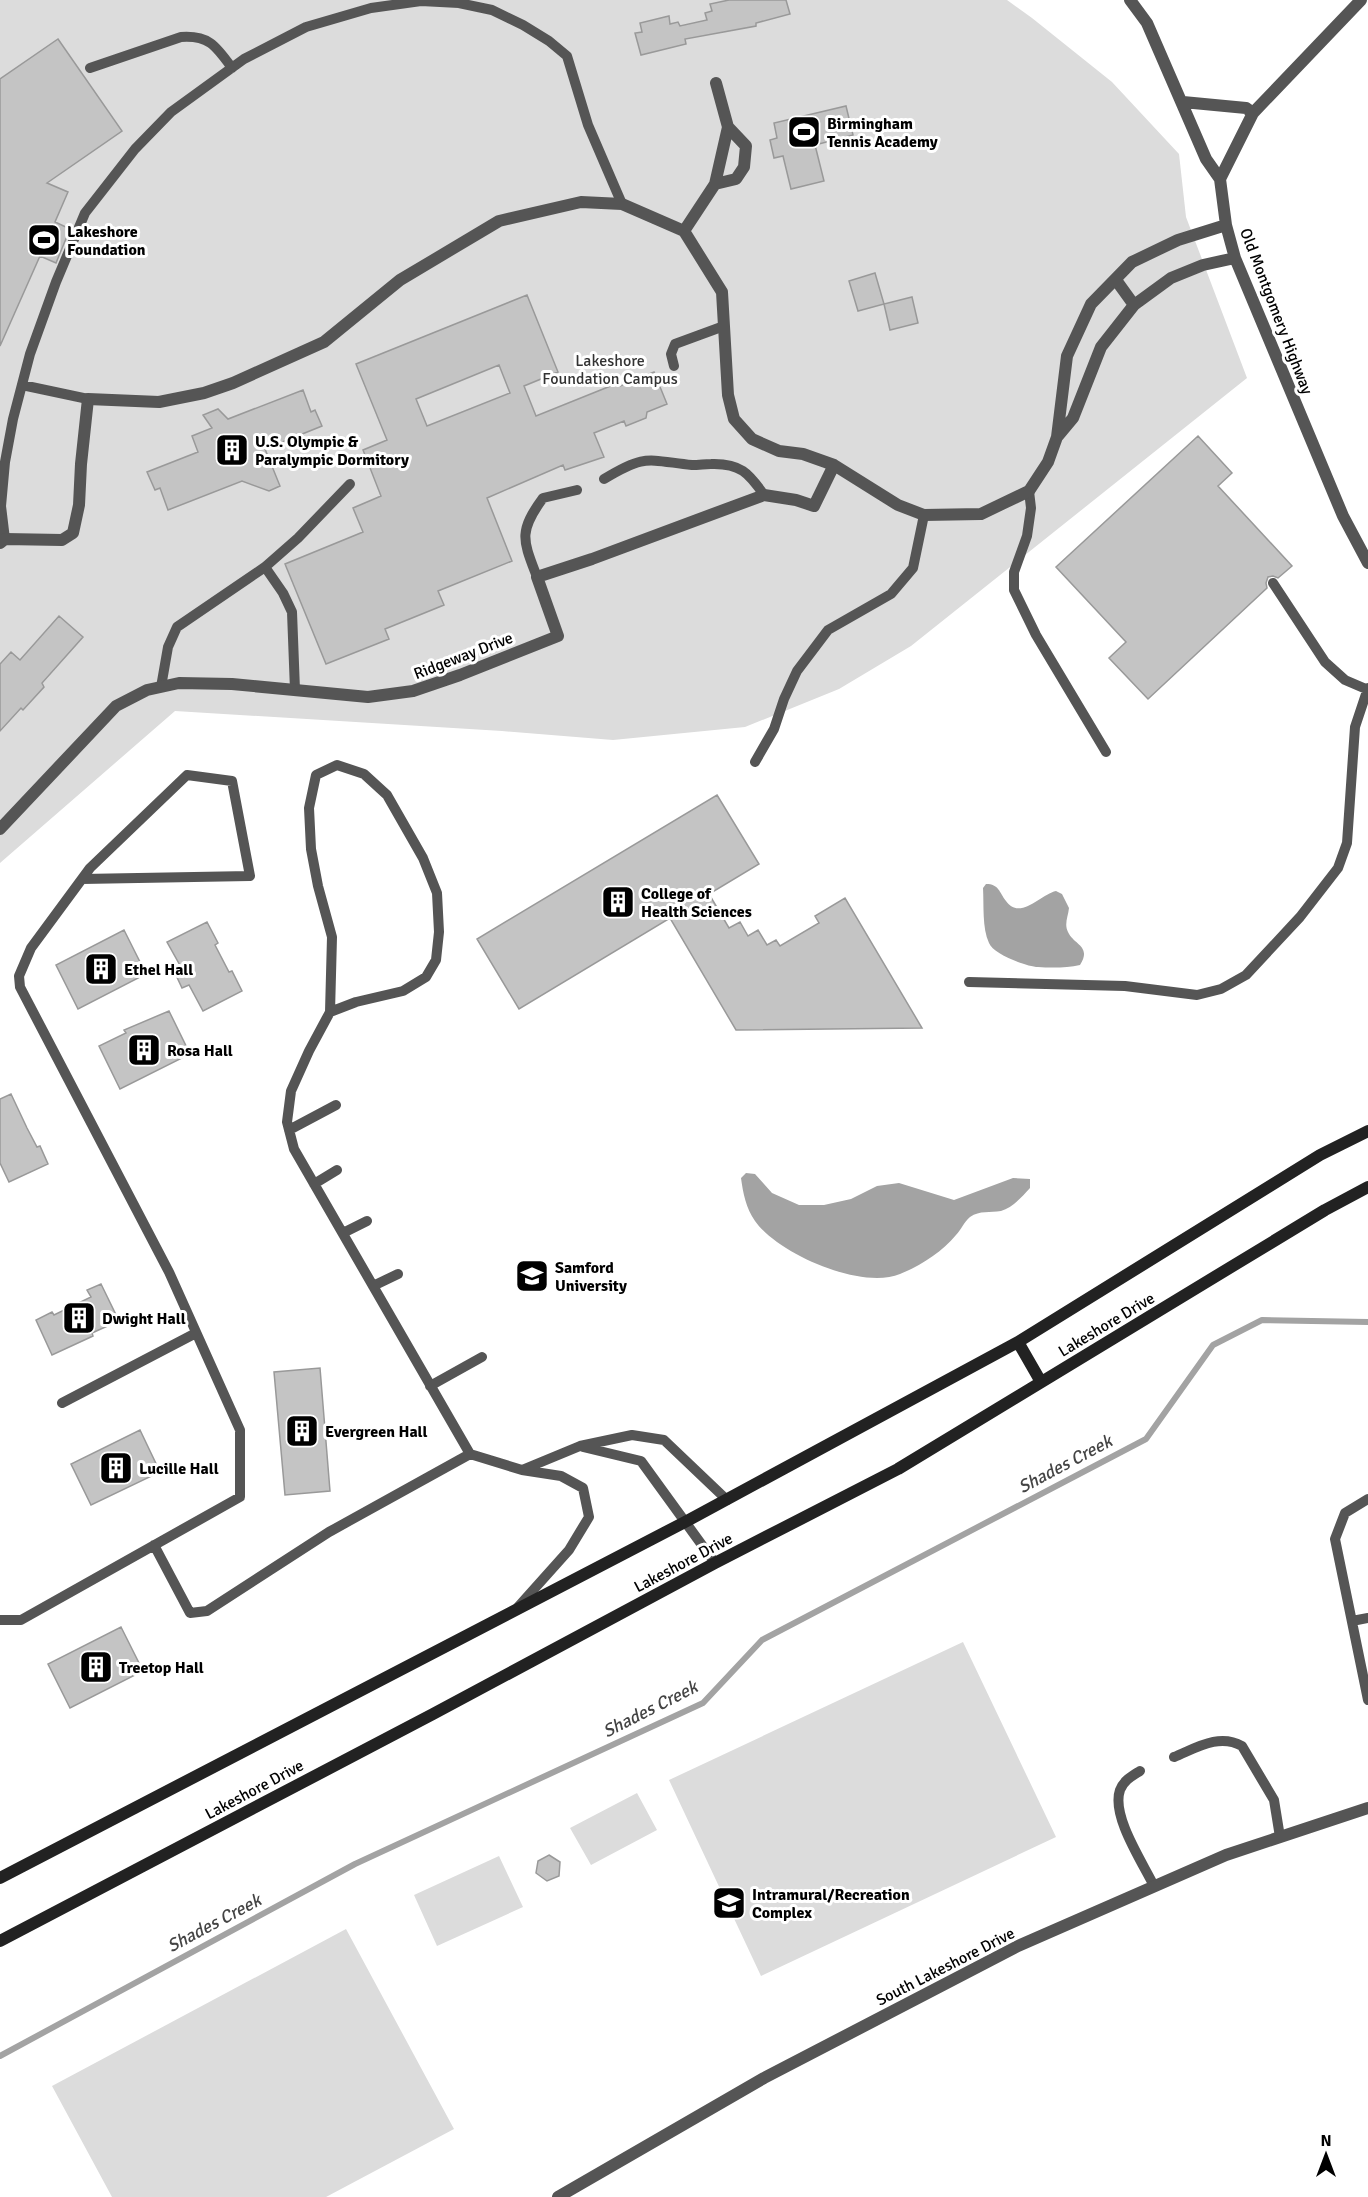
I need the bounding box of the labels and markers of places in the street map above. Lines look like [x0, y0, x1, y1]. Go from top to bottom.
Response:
sports icon: Birmingham Tennis Academy [786, 114, 822, 150]
place label: Birmingham Tennis Academy [827, 114, 938, 152]
sports icon: Lakeshore Foundation [26, 222, 62, 258]
place label: Lakeshore Foundation [67, 222, 146, 260]
building icon: U.S. Olympic & Paralympic Dormitory [214, 432, 250, 468]
place label: U.S. Olympic & Paralympic Dormitory [255, 432, 409, 470]
building icon: College of Health Sciences [600, 884, 636, 920]
place label: College of Health Sciences [641, 884, 752, 922]
building icon: Ethel Hall [83, 951, 119, 987]
place label: Ethel Hall [124, 960, 193, 980]
building icon: Rosa Hall [126, 1032, 162, 1068]
place label: Rosa Hall [167, 1041, 233, 1061]
school or university icon: Samford University [514, 1258, 550, 1294]
place label: Samford University [555, 1258, 627, 1296]
building icon: Dwight Hall [61, 1300, 97, 1336]
place label: Dwight Hall [102, 1309, 186, 1329]
building icon: Evergreen Hall [284, 1413, 320, 1449]
place label: Evergreen Hall [325, 1422, 427, 1442]
building icon: Lucille Hall [98, 1450, 134, 1486]
place label: Lucille Hall [139, 1459, 219, 1479]
building icon: Treetop Hall [78, 1649, 114, 1685]
place label: Treetop Hall [119, 1658, 204, 1678]
school or university icon: Intramural/Recreation Complex [711, 1885, 747, 1921]
place label: Intramural/Recreation Complex [752, 1885, 910, 1923]

